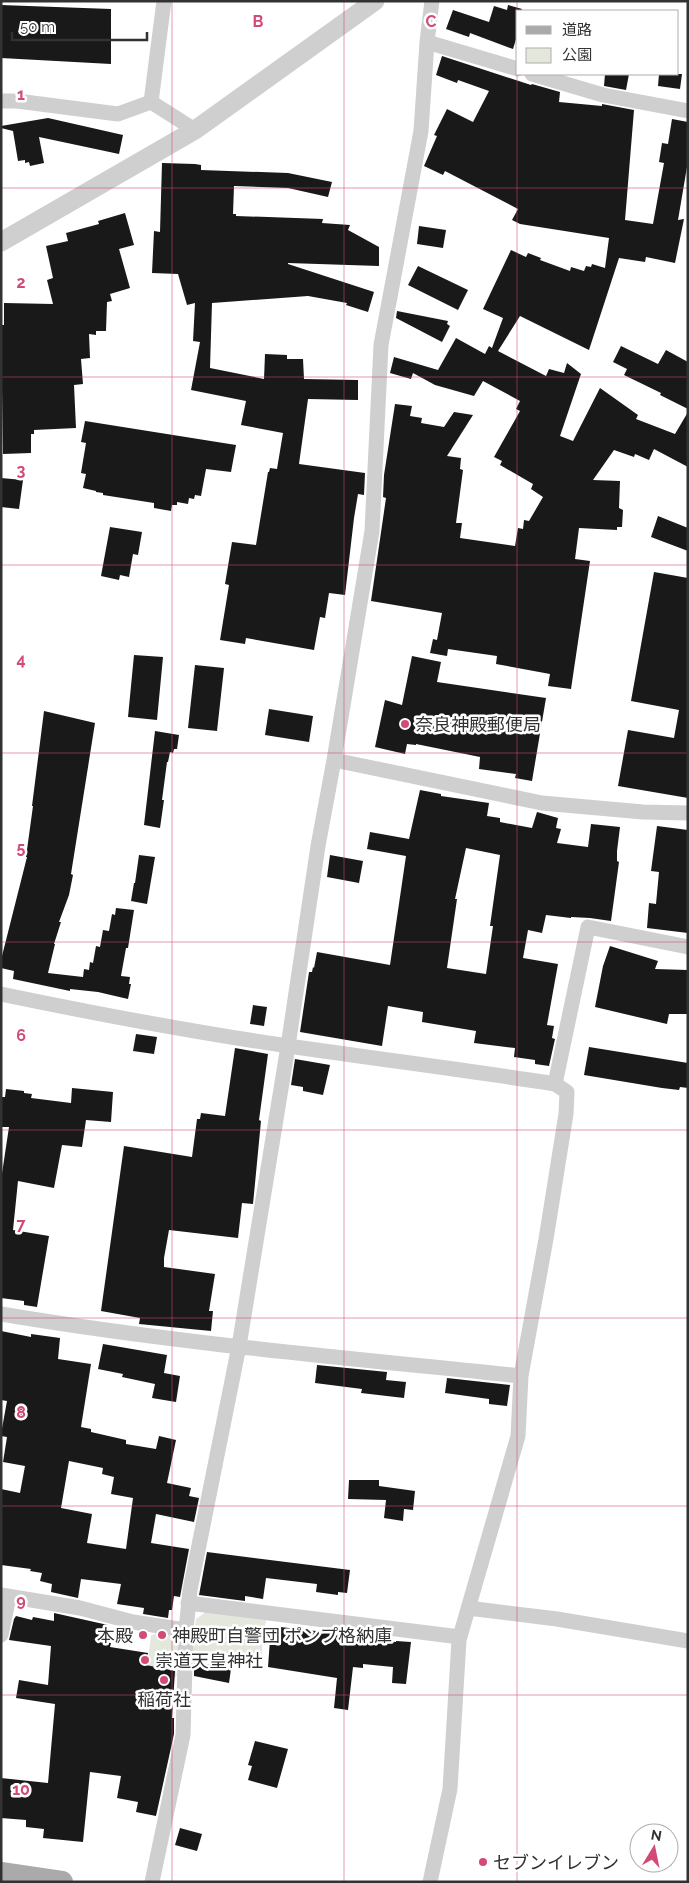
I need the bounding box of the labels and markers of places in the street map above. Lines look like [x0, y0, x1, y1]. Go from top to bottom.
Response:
place label: 奈良神殿郵便局 [415, 714, 541, 735]
marker: 奈良神殿郵便局 [399, 718, 411, 730]
place label: 本殿 [97, 1625, 133, 1646]
place label: 神殿町自警団 ポンプ格納庫 [172, 1625, 392, 1646]
marker: 本殿 [137, 1629, 149, 1641]
marker: 神殿町自警団 ポンプ格納庫 [156, 1629, 168, 1641]
place label: 崇道天皇神社 [155, 1650, 263, 1671]
marker: 崇道天皇神社 [139, 1654, 151, 1666]
marker: 稲荷社 [158, 1674, 170, 1686]
place label: 稲荷社 [137, 1689, 191, 1710]
place label: セブンイレブン [493, 1852, 619, 1873]
marker: セブンイレブン [477, 1856, 489, 1868]

